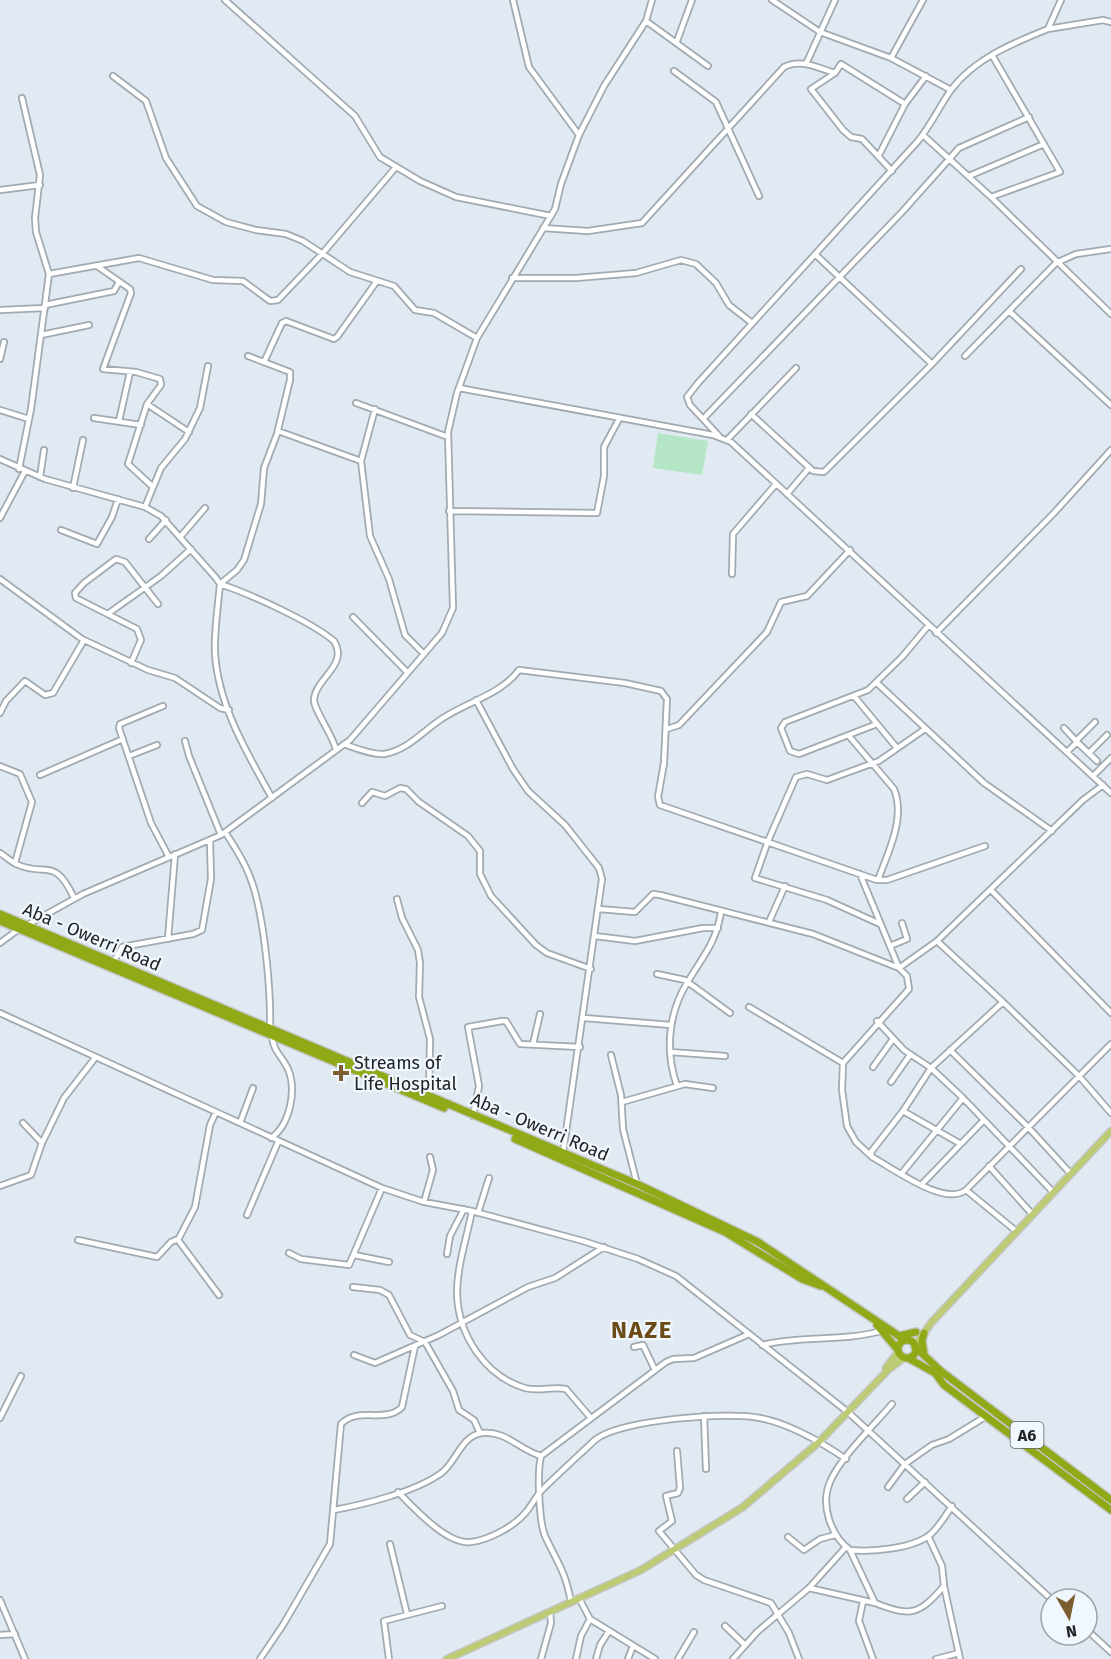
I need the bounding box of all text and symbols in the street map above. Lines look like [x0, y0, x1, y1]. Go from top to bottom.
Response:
street label: Aba - Owerri Road [20, 898, 164, 976]
place label: Streams of Life Hospital [354, 1052, 457, 1095]
marker: Streams of Life Hospital [332, 1064, 350, 1082]
street label: Aba - Owerri Road [468, 1088, 612, 1166]
district label: NAZE [611, 1316, 673, 1344]
road number: A6 [1010, 1422, 1044, 1448]
north arrow [1039, 1587, 1099, 1647]
text: N [1065, 1621, 1078, 1642]

